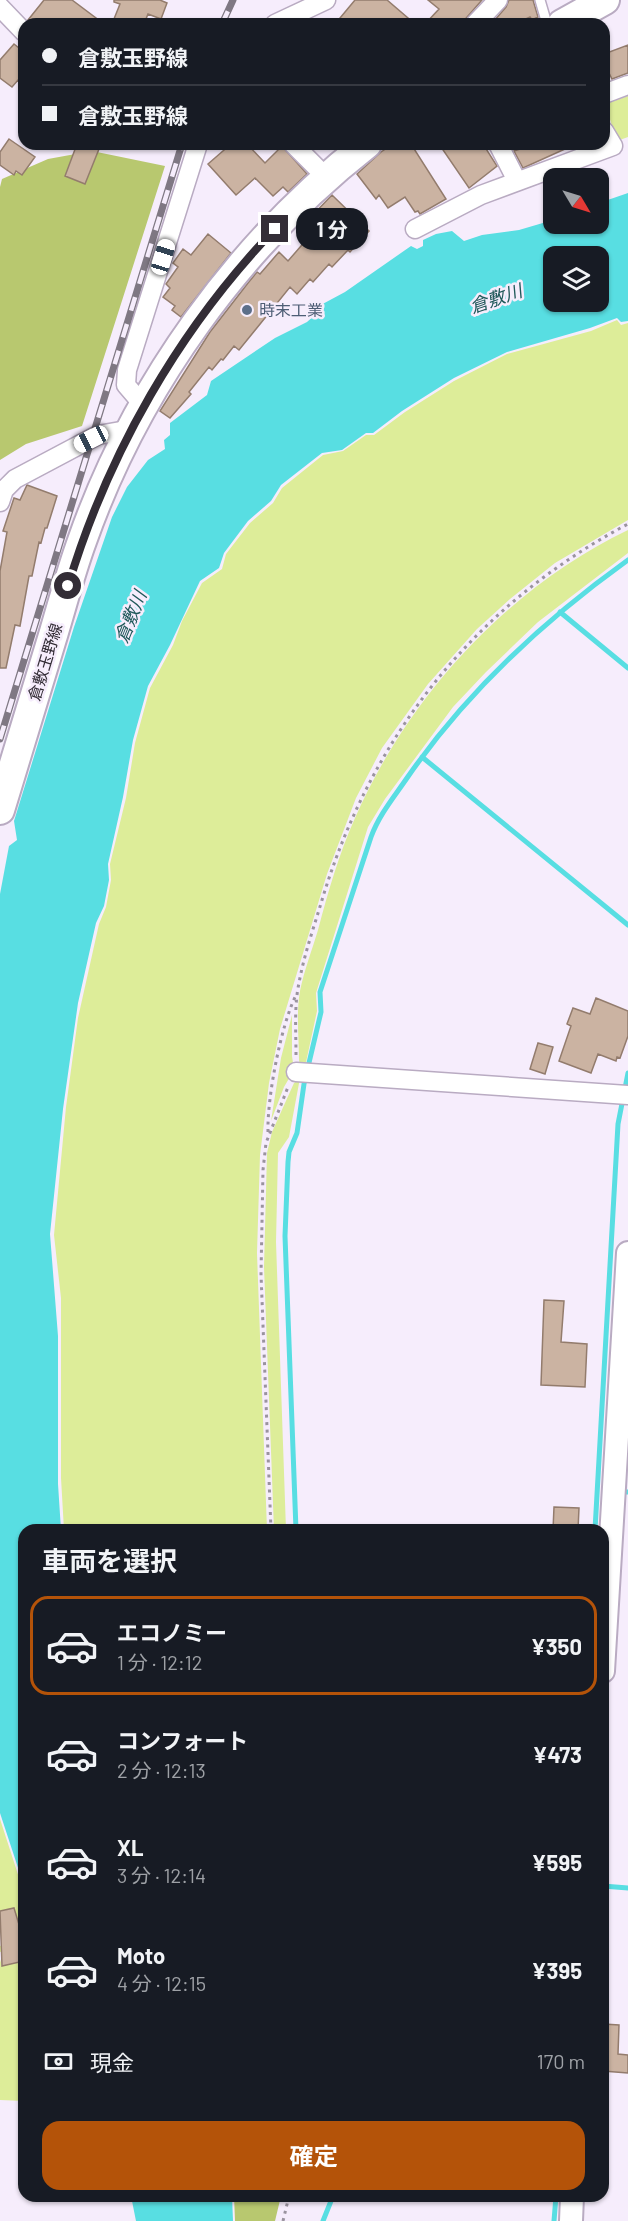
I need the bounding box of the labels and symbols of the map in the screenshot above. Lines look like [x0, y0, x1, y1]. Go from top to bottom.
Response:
north arrow [543, 168, 609, 234]
callout: 1 分 [296, 208, 368, 250]
route end [261, 215, 288, 242]
car [149, 237, 177, 277]
water label: 倉敷川 [467, 278, 527, 317]
place label: 時末工業 [259, 300, 323, 319]
marker: 時末工業 [240, 303, 254, 317]
car [71, 423, 111, 455]
route start [54, 572, 81, 599]
water label: 倉敷川 [110, 586, 151, 646]
street label: 倉敷玉野線 [24, 621, 65, 703]

